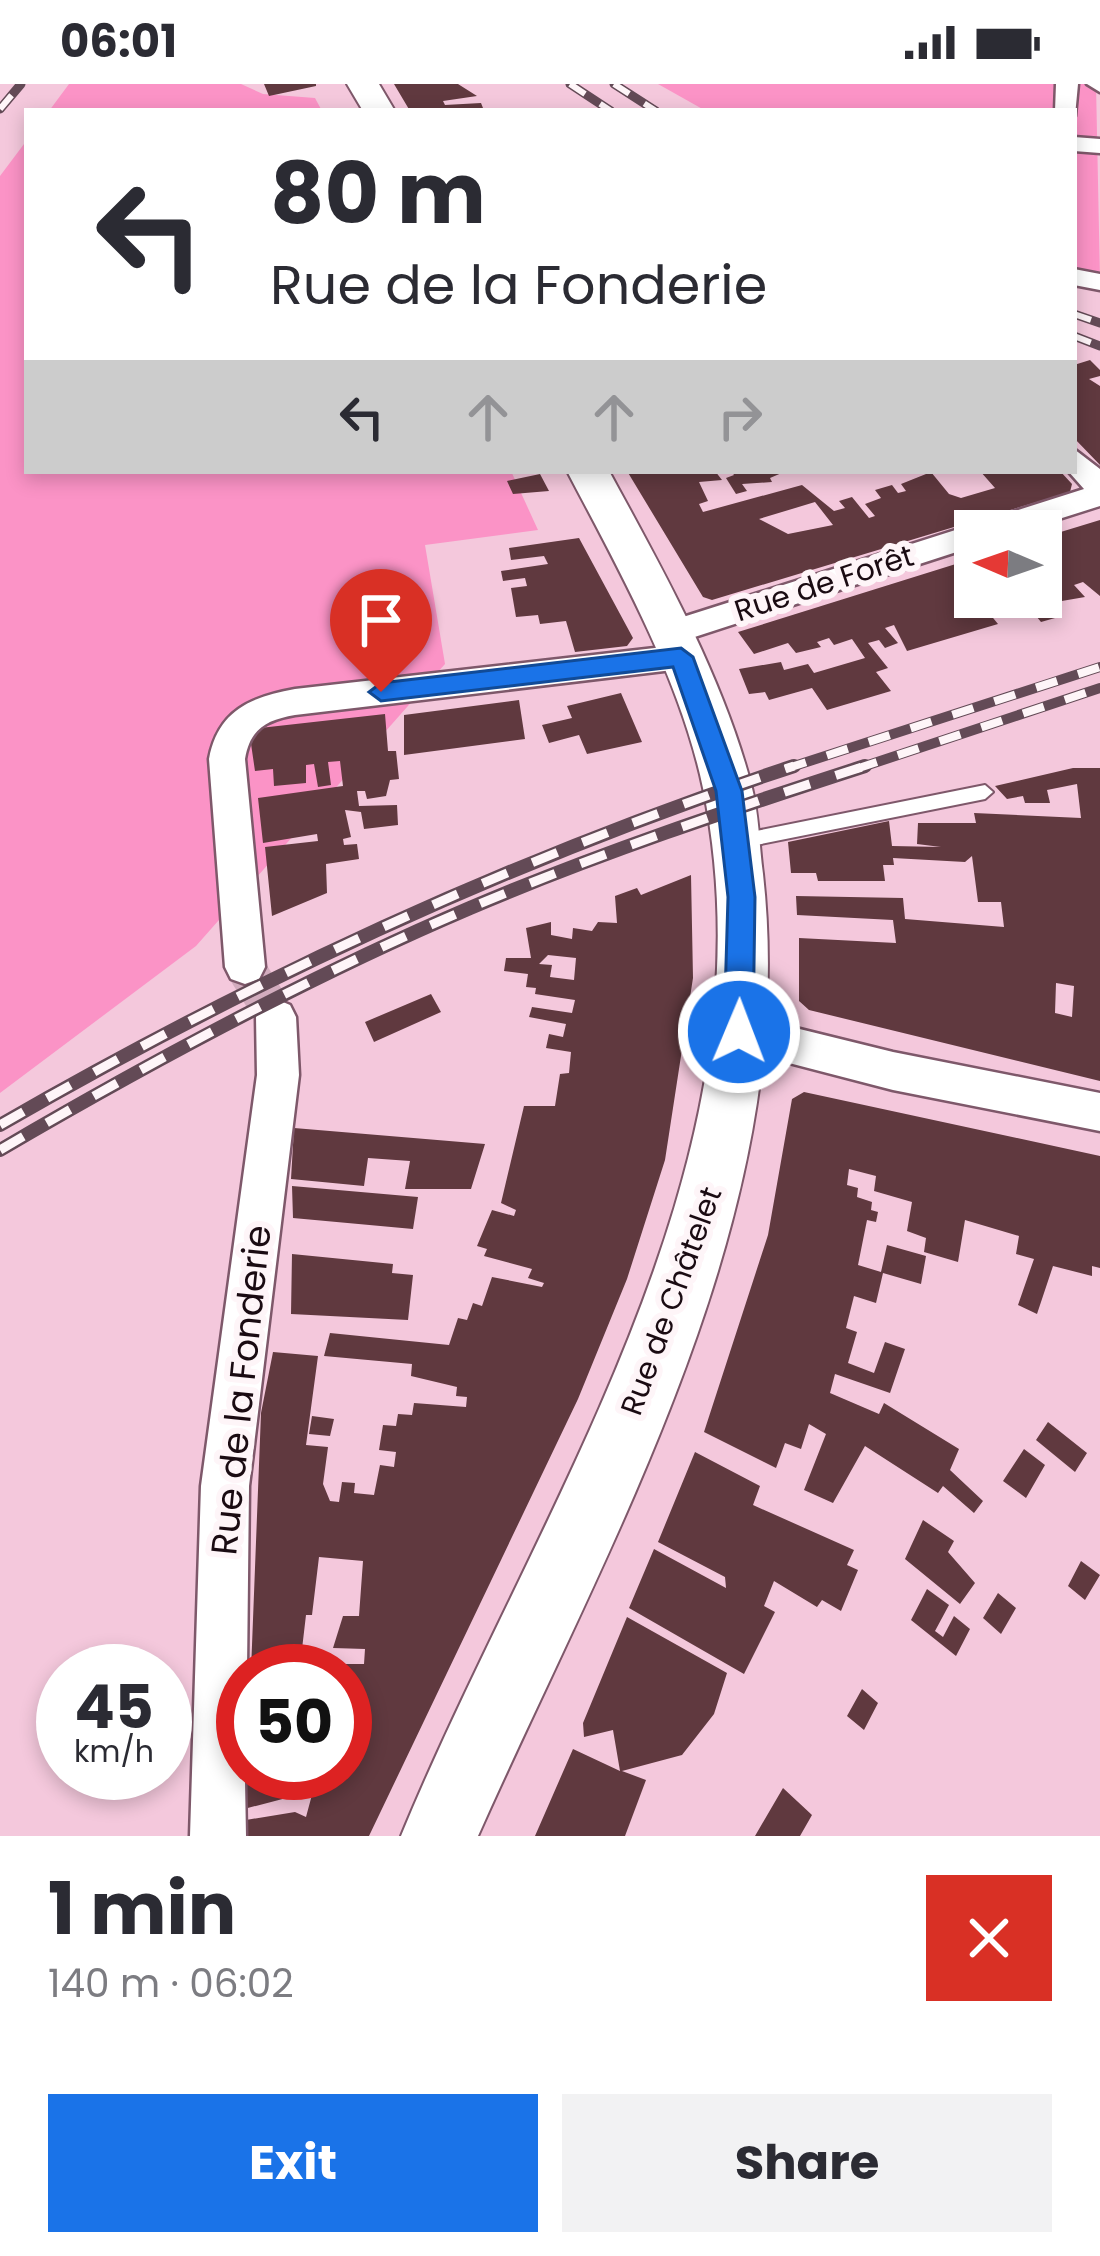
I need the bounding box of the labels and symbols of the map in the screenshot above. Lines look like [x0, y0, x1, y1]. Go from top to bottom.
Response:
north arrow [954, 510, 1062, 618]
street label: Rue de Forêt [729, 534, 919, 632]
pin [330, 569, 432, 692]
position arrow [676, 969, 802, 1095]
street label: Rue de Châtelet [610, 1181, 732, 1421]
street label: Rue de la Fonderie [198, 1223, 284, 1557]
speed limit sign: 50 [216, 1644, 372, 1800]

